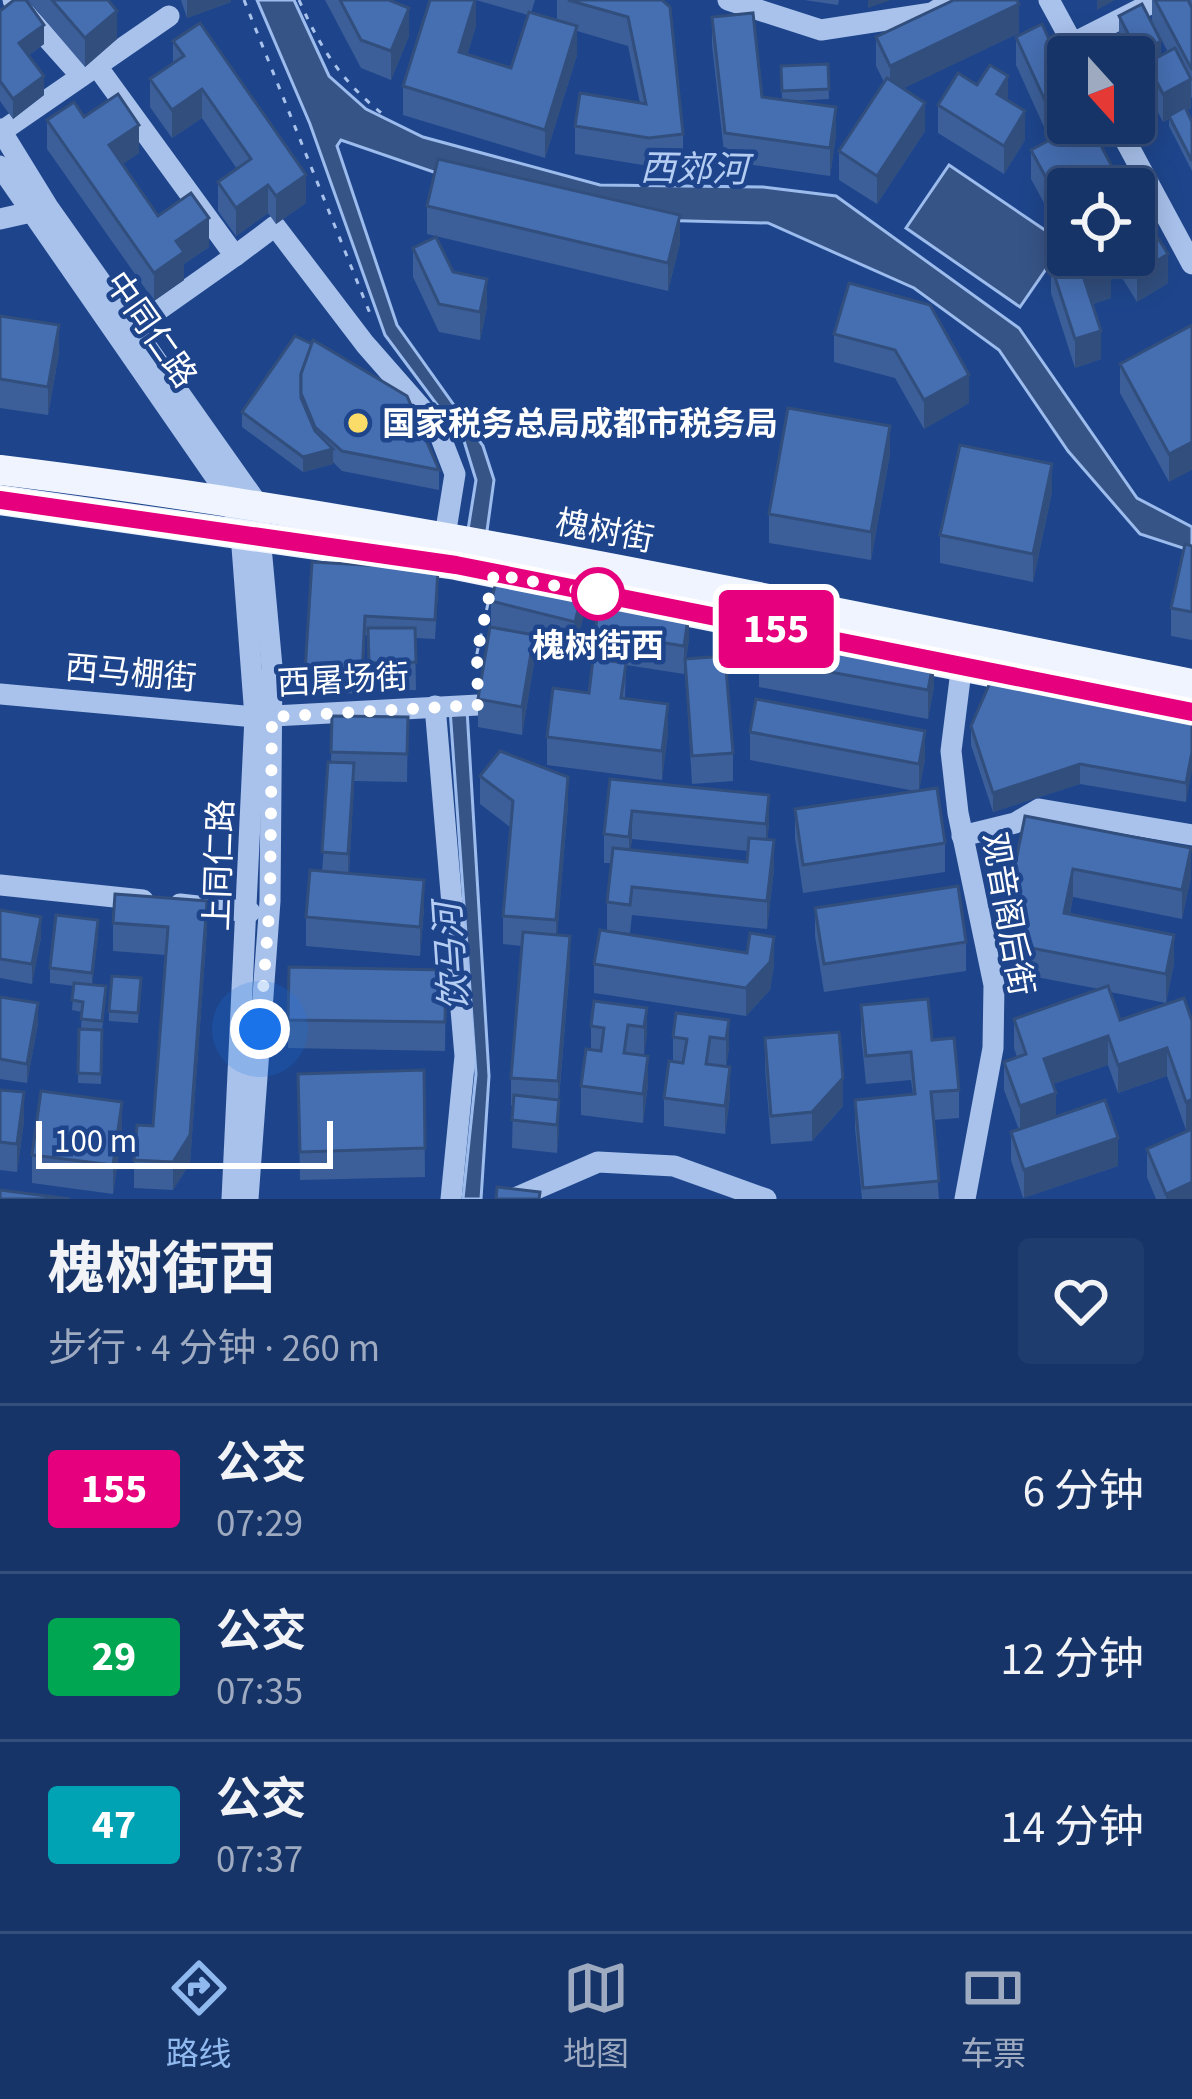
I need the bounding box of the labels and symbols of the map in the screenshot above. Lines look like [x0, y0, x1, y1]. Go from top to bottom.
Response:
north arrow [1047, 36, 1155, 144]
water label: 西郊河 [640, 143, 754, 196]
street label: 中同仁路 [94, 262, 208, 397]
place label: 国家税务总局成都市税务局 [382, 401, 778, 448]
marker: 国家税务总局成都市税务局 [345, 410, 371, 436]
street label: 槐树街 [552, 499, 658, 564]
marker: 槐树街西 [573, 569, 623, 619]
line badge: 155 [707, 590, 845, 668]
place label: 槐树街西 [532, 623, 664, 670]
street label: 西马棚街 [63, 644, 199, 703]
street label: 西屠场街 [276, 654, 410, 707]
street label: 上同仁路 [194, 798, 245, 932]
street label: 观音阁后街 [970, 829, 1045, 1000]
water label: 饮马河 [422, 895, 481, 1013]
your location [230, 999, 290, 1059]
scale bar [36, 1115, 333, 1168]

